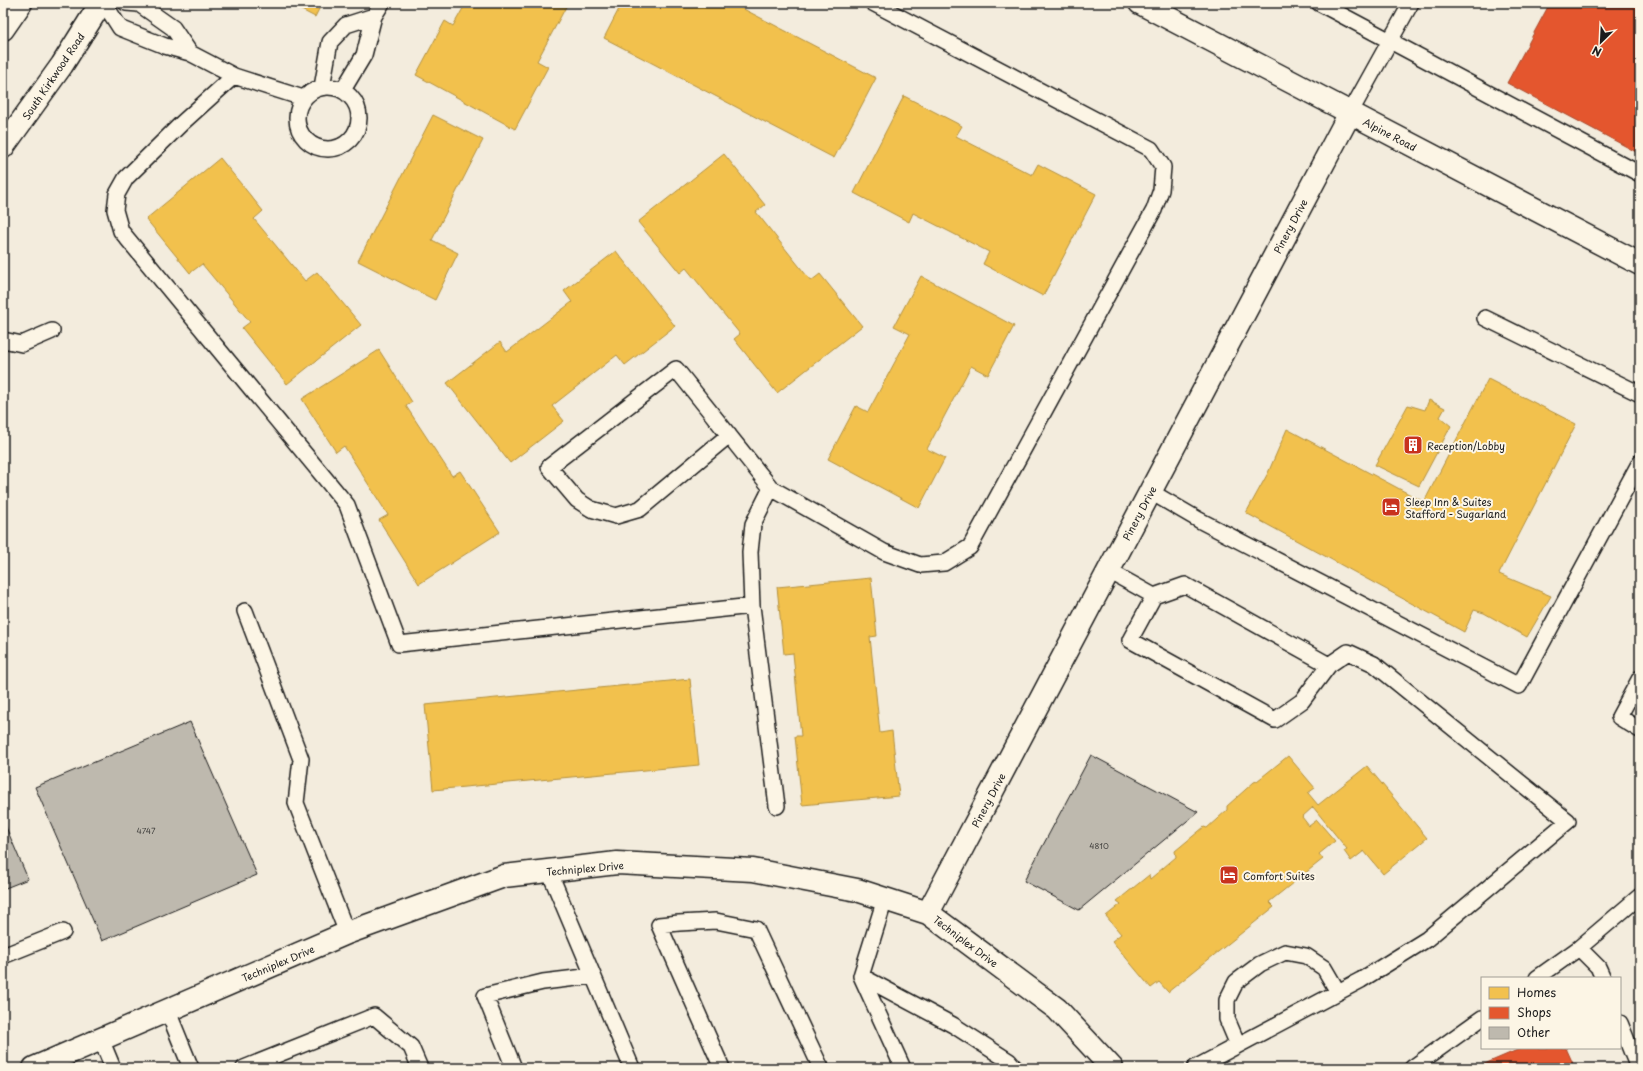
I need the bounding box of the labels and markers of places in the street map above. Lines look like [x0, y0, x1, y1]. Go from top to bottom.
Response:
building icon: Reception/Lobby [1402, 434, 1424, 456]
place label: Reception/Lobby [1427, 438, 1505, 453]
place label: Sleep Inn & Suites Stafford - Sugarland [1405, 494, 1506, 521]
hotel icon: Sleep Inn & Suites Stafford - Sugarland [1380, 496, 1402, 518]
hotel icon: Comfort Suites [1218, 864, 1240, 886]
place label: Comfort Suites [1243, 868, 1315, 883]

